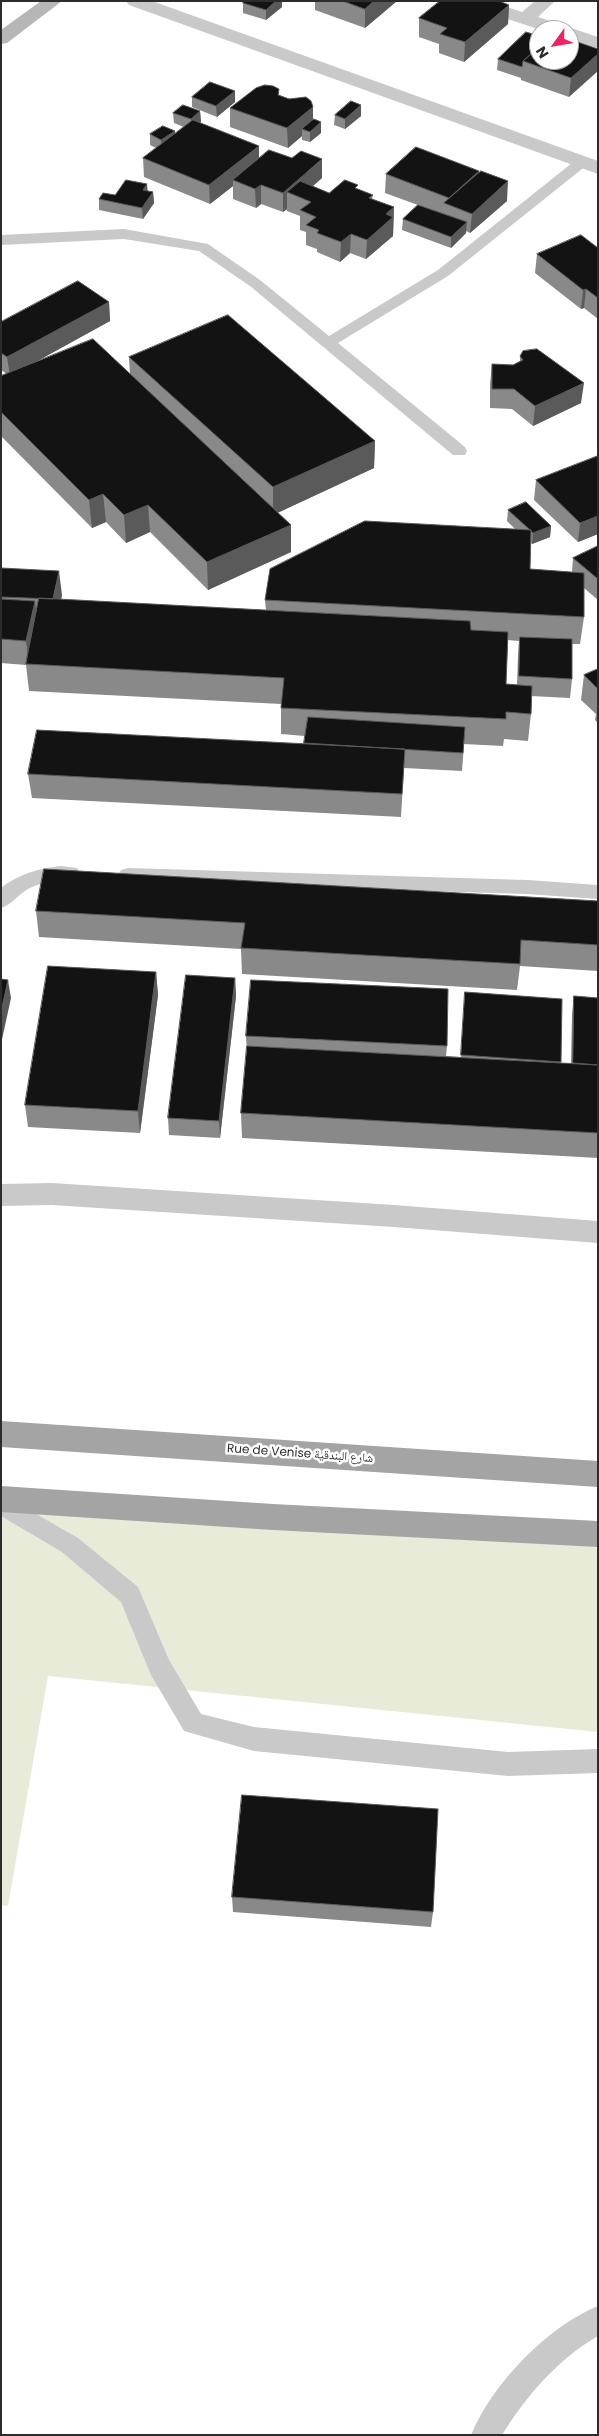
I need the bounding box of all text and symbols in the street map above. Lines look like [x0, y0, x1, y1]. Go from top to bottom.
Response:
north arrow [529, 20, 579, 70]
text: N [531, 43, 553, 62]
street label: Rue de Venise شارع البندقية [226, 1442, 374, 1466]

